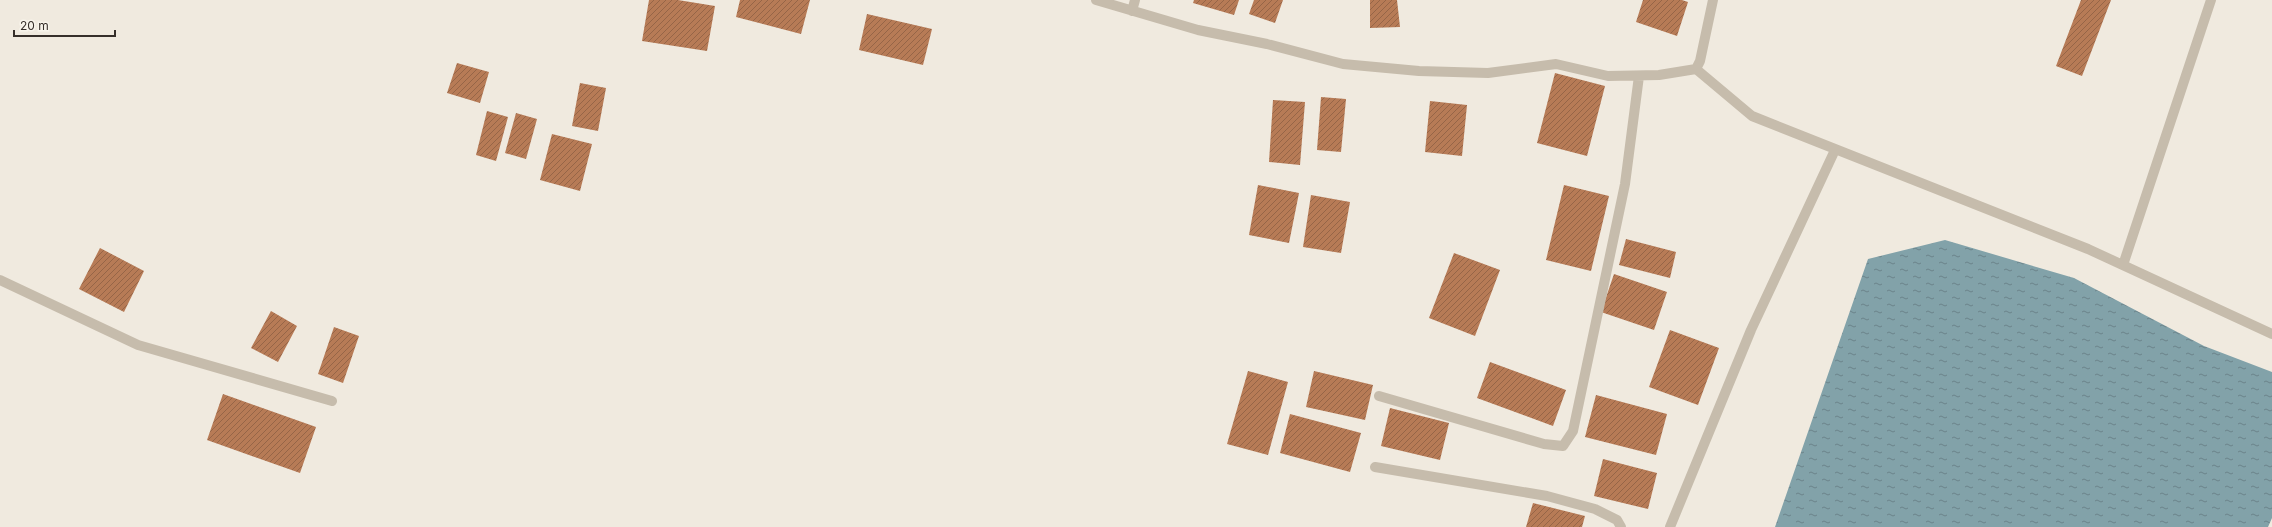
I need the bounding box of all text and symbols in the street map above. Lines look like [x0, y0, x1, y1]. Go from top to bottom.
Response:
scale bar [14, 12, 115, 38]
text: 20 m [20, 18, 49, 33]

